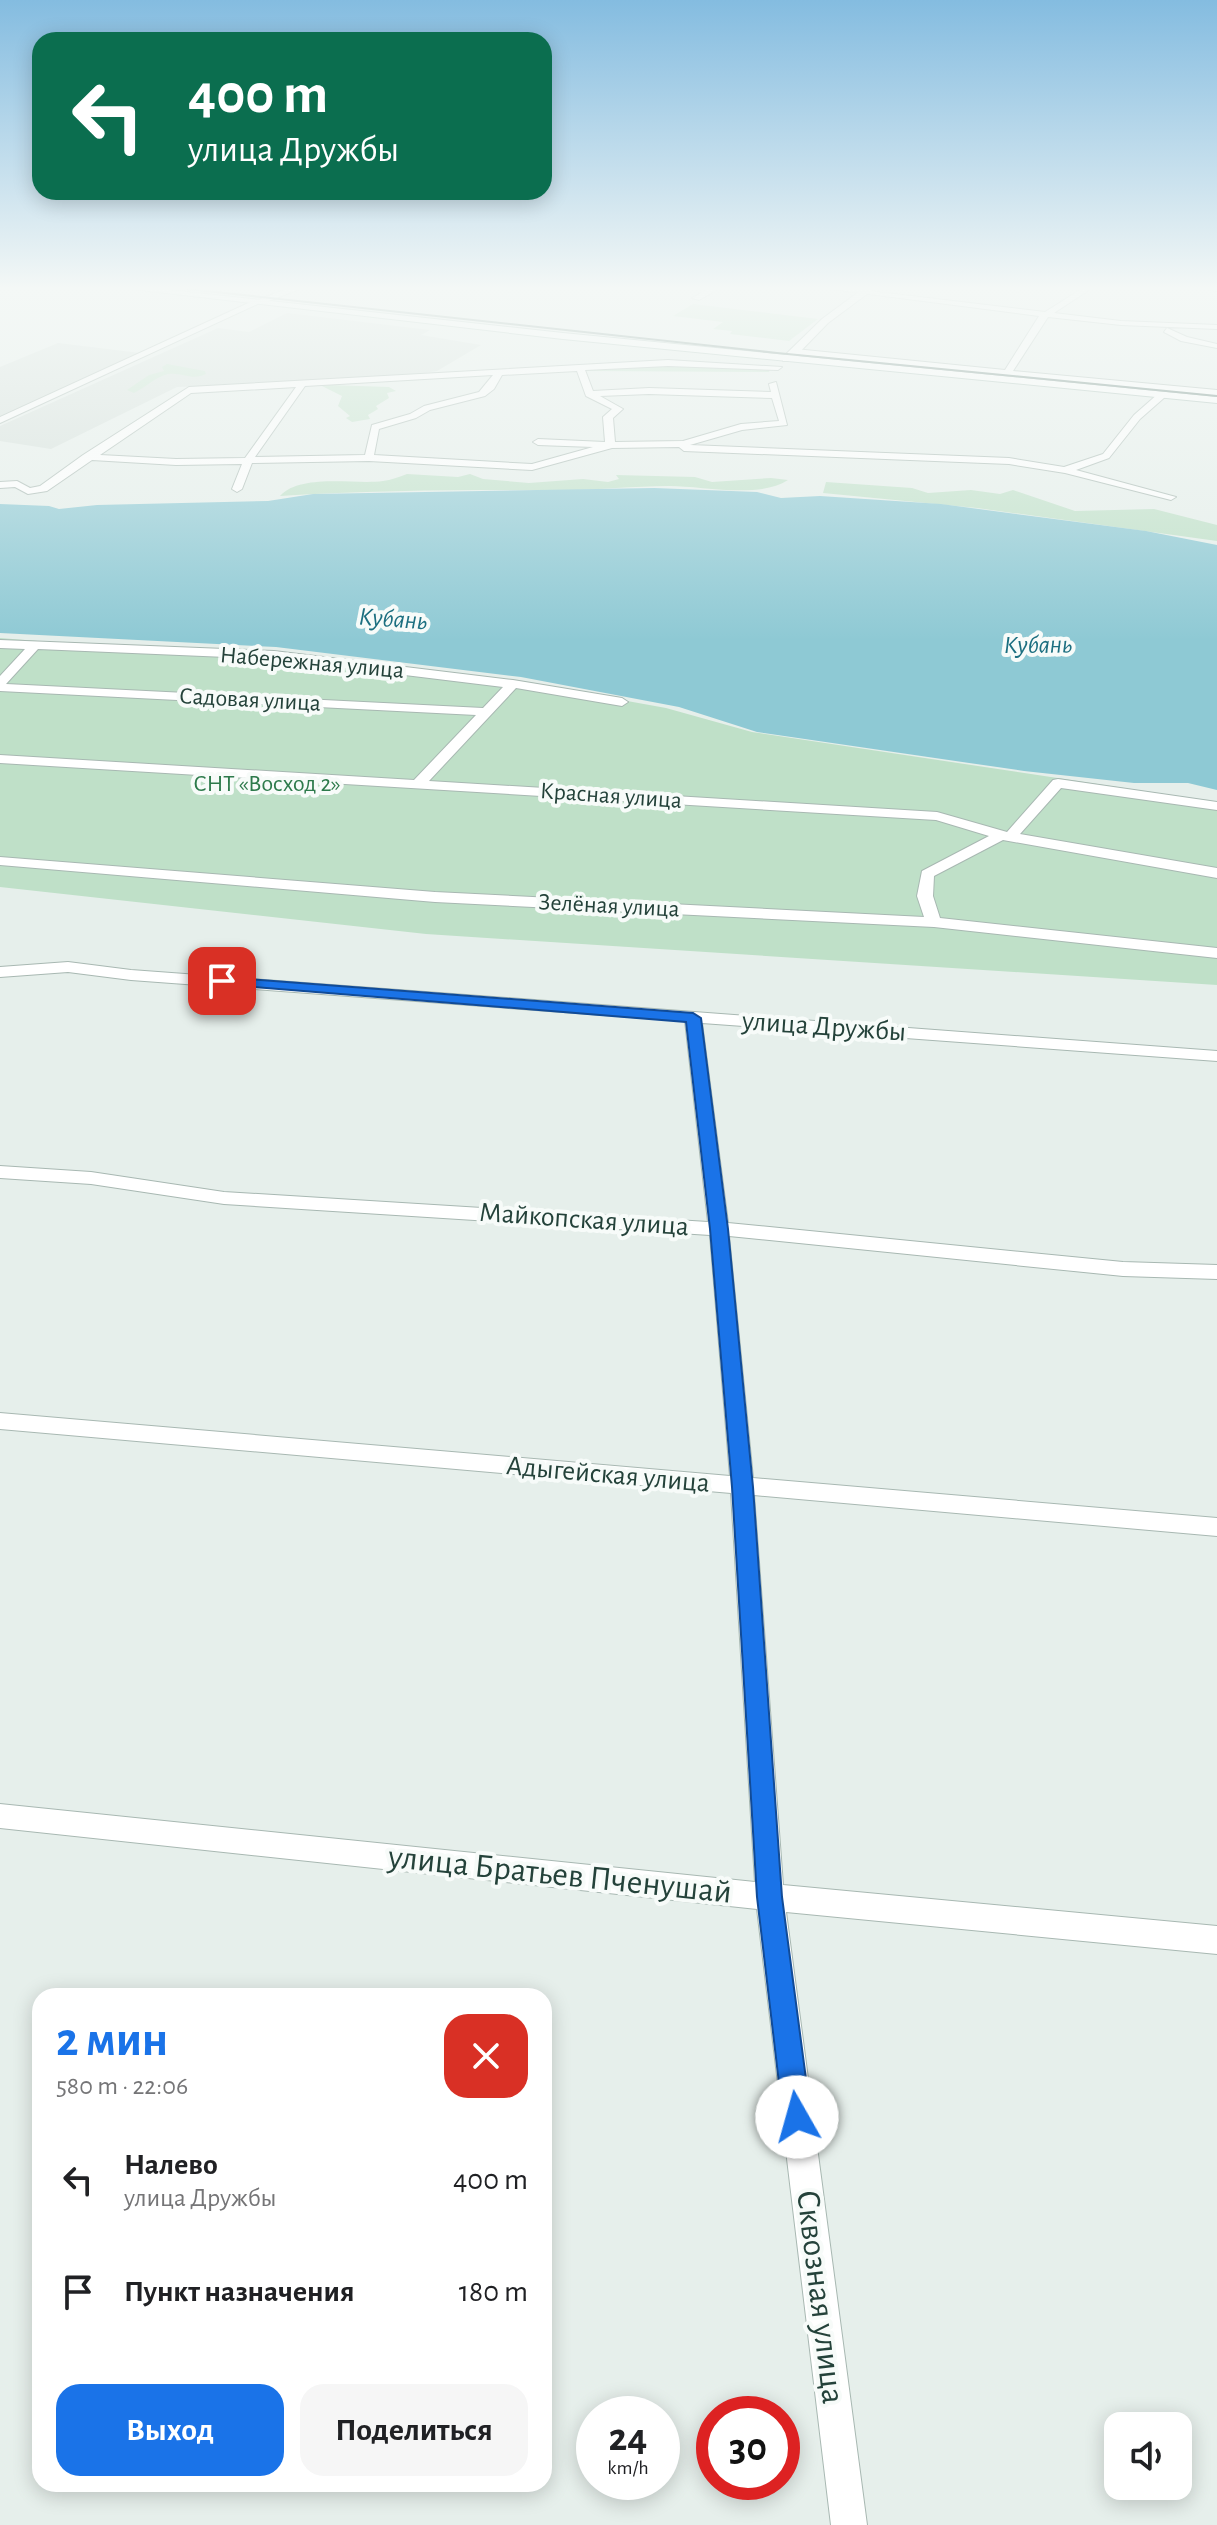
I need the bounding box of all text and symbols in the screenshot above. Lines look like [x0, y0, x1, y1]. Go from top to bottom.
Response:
icon: left [56, 64, 160, 168]
text: 400 m [188, 67, 328, 123]
text: улица Дружбы [188, 132, 399, 168]
water label: Кубань [358, 604, 428, 634]
water label: Кубань [1004, 632, 1072, 658]
street label: Набережная улица [219, 643, 405, 683]
street label: Садовая улица [178, 684, 322, 716]
park label: СНТ «Восход 2» [193, 772, 341, 796]
street label: Красная улица [539, 779, 683, 813]
street label: Зелёная улица [538, 890, 680, 922]
pin [188, 947, 256, 1015]
icon: arrive [200, 959, 244, 1003]
street label: улица Дружбы [740, 1007, 907, 1047]
street label: Майкопская улица [478, 1199, 690, 1241]
street label: Адыгейская улица [505, 1452, 711, 1498]
street label: улица Братьев Пченушай [386, 1840, 733, 1910]
button: close [444, 2014, 528, 2098]
text: 2 мин [56, 2017, 168, 2065]
text: 580 m · 22:06 [56, 2073, 188, 2099]
position arrow [755, 2075, 839, 2159]
text: Налево [124, 2150, 218, 2180]
icon: left [56, 2158, 100, 2202]
text: 400 m [453, 2165, 528, 2195]
text: улица Дружбы [124, 2185, 277, 2211]
street label: Сквозная улица [790, 2188, 850, 2406]
icon: arrive [56, 2270, 100, 2314]
text: Пункт назначения [124, 2277, 355, 2307]
text: 180 m [459, 2277, 528, 2307]
button: Выход [56, 2384, 284, 2476]
button: Поделиться [300, 2384, 528, 2476]
speed limit sign: 30 [696, 2396, 800, 2500]
map controls [1104, 2412, 1192, 2500]
button: sound [1104, 2412, 1192, 2500]
text: 24 [609, 2418, 647, 2458]
text: km/h [607, 2458, 649, 2478]

